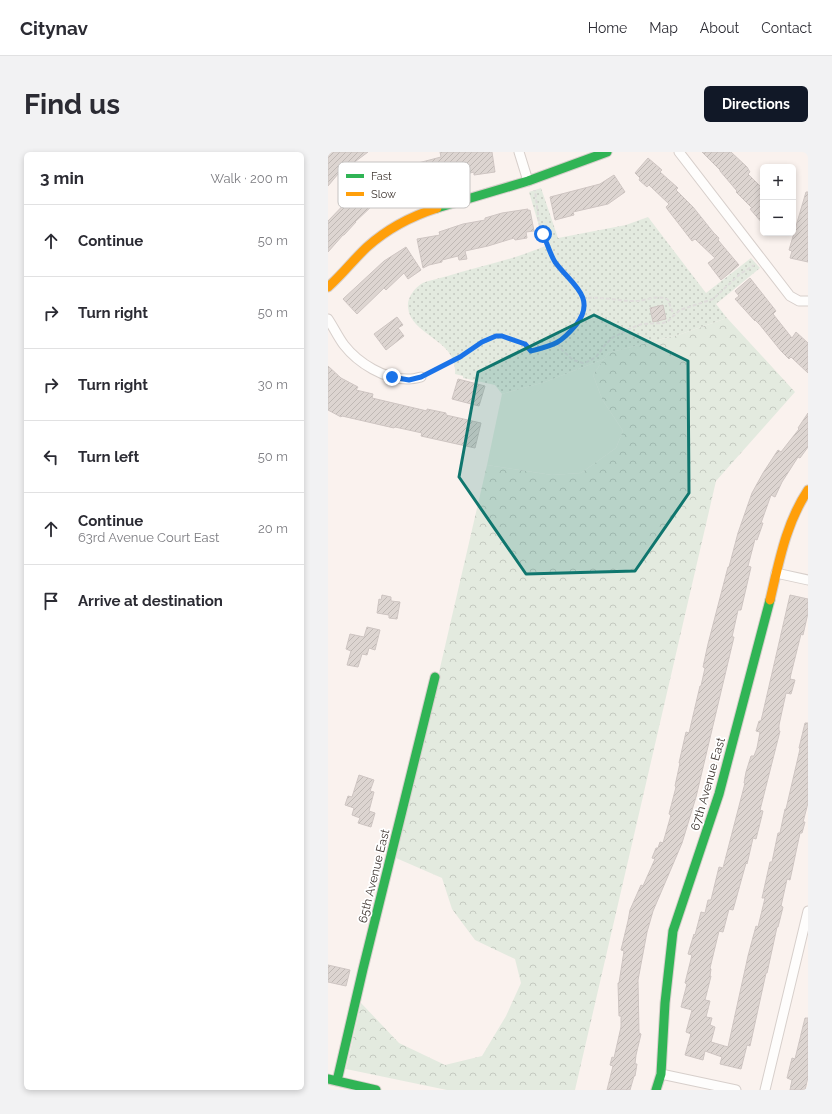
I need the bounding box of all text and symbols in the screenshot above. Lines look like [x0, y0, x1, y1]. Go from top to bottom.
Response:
text: Citynav [20, 17, 88, 39]
text: Home [588, 20, 627, 36]
text: Map [649, 20, 678, 36]
text: About [700, 20, 739, 36]
text: Contact [761, 20, 812, 36]
button: Directions [704, 86, 808, 122]
text: Find us [24, 88, 120, 121]
legend [338, 162, 470, 208]
map controls [760, 164, 796, 236]
button: + [760, 164, 796, 200]
text: 3 min [40, 168, 84, 188]
text: Fast [371, 170, 392, 183]
text: Walk · 200 m [211, 171, 288, 186]
text: Slow [371, 188, 396, 201]
button: − [760, 200, 796, 236]
route start [534, 225, 552, 243]
icon: ahead [40, 230, 62, 252]
text: Continue [78, 232, 143, 250]
text: 50 m [258, 233, 288, 248]
icon: right [40, 302, 62, 324]
text: Turn right [78, 304, 148, 322]
text: 50 m [258, 305, 288, 320]
route end [383, 368, 401, 386]
icon: right [40, 374, 62, 396]
text: Turn right [78, 376, 148, 394]
text: 30 m [258, 377, 288, 392]
icon: left [40, 446, 62, 468]
text: Turn left [78, 448, 139, 466]
text: 50 m [258, 449, 288, 464]
text: Continue [78, 512, 143, 530]
icon: ahead [40, 518, 62, 540]
text: 20 m [258, 521, 288, 536]
text: 63rd Avenue Court East [78, 530, 219, 545]
icon: arrive [40, 590, 62, 612]
text: Arrive at destination [78, 592, 223, 610]
street label: 67th Avenue East [688, 736, 728, 832]
street label: 65th Avenue East [356, 828, 392, 924]

